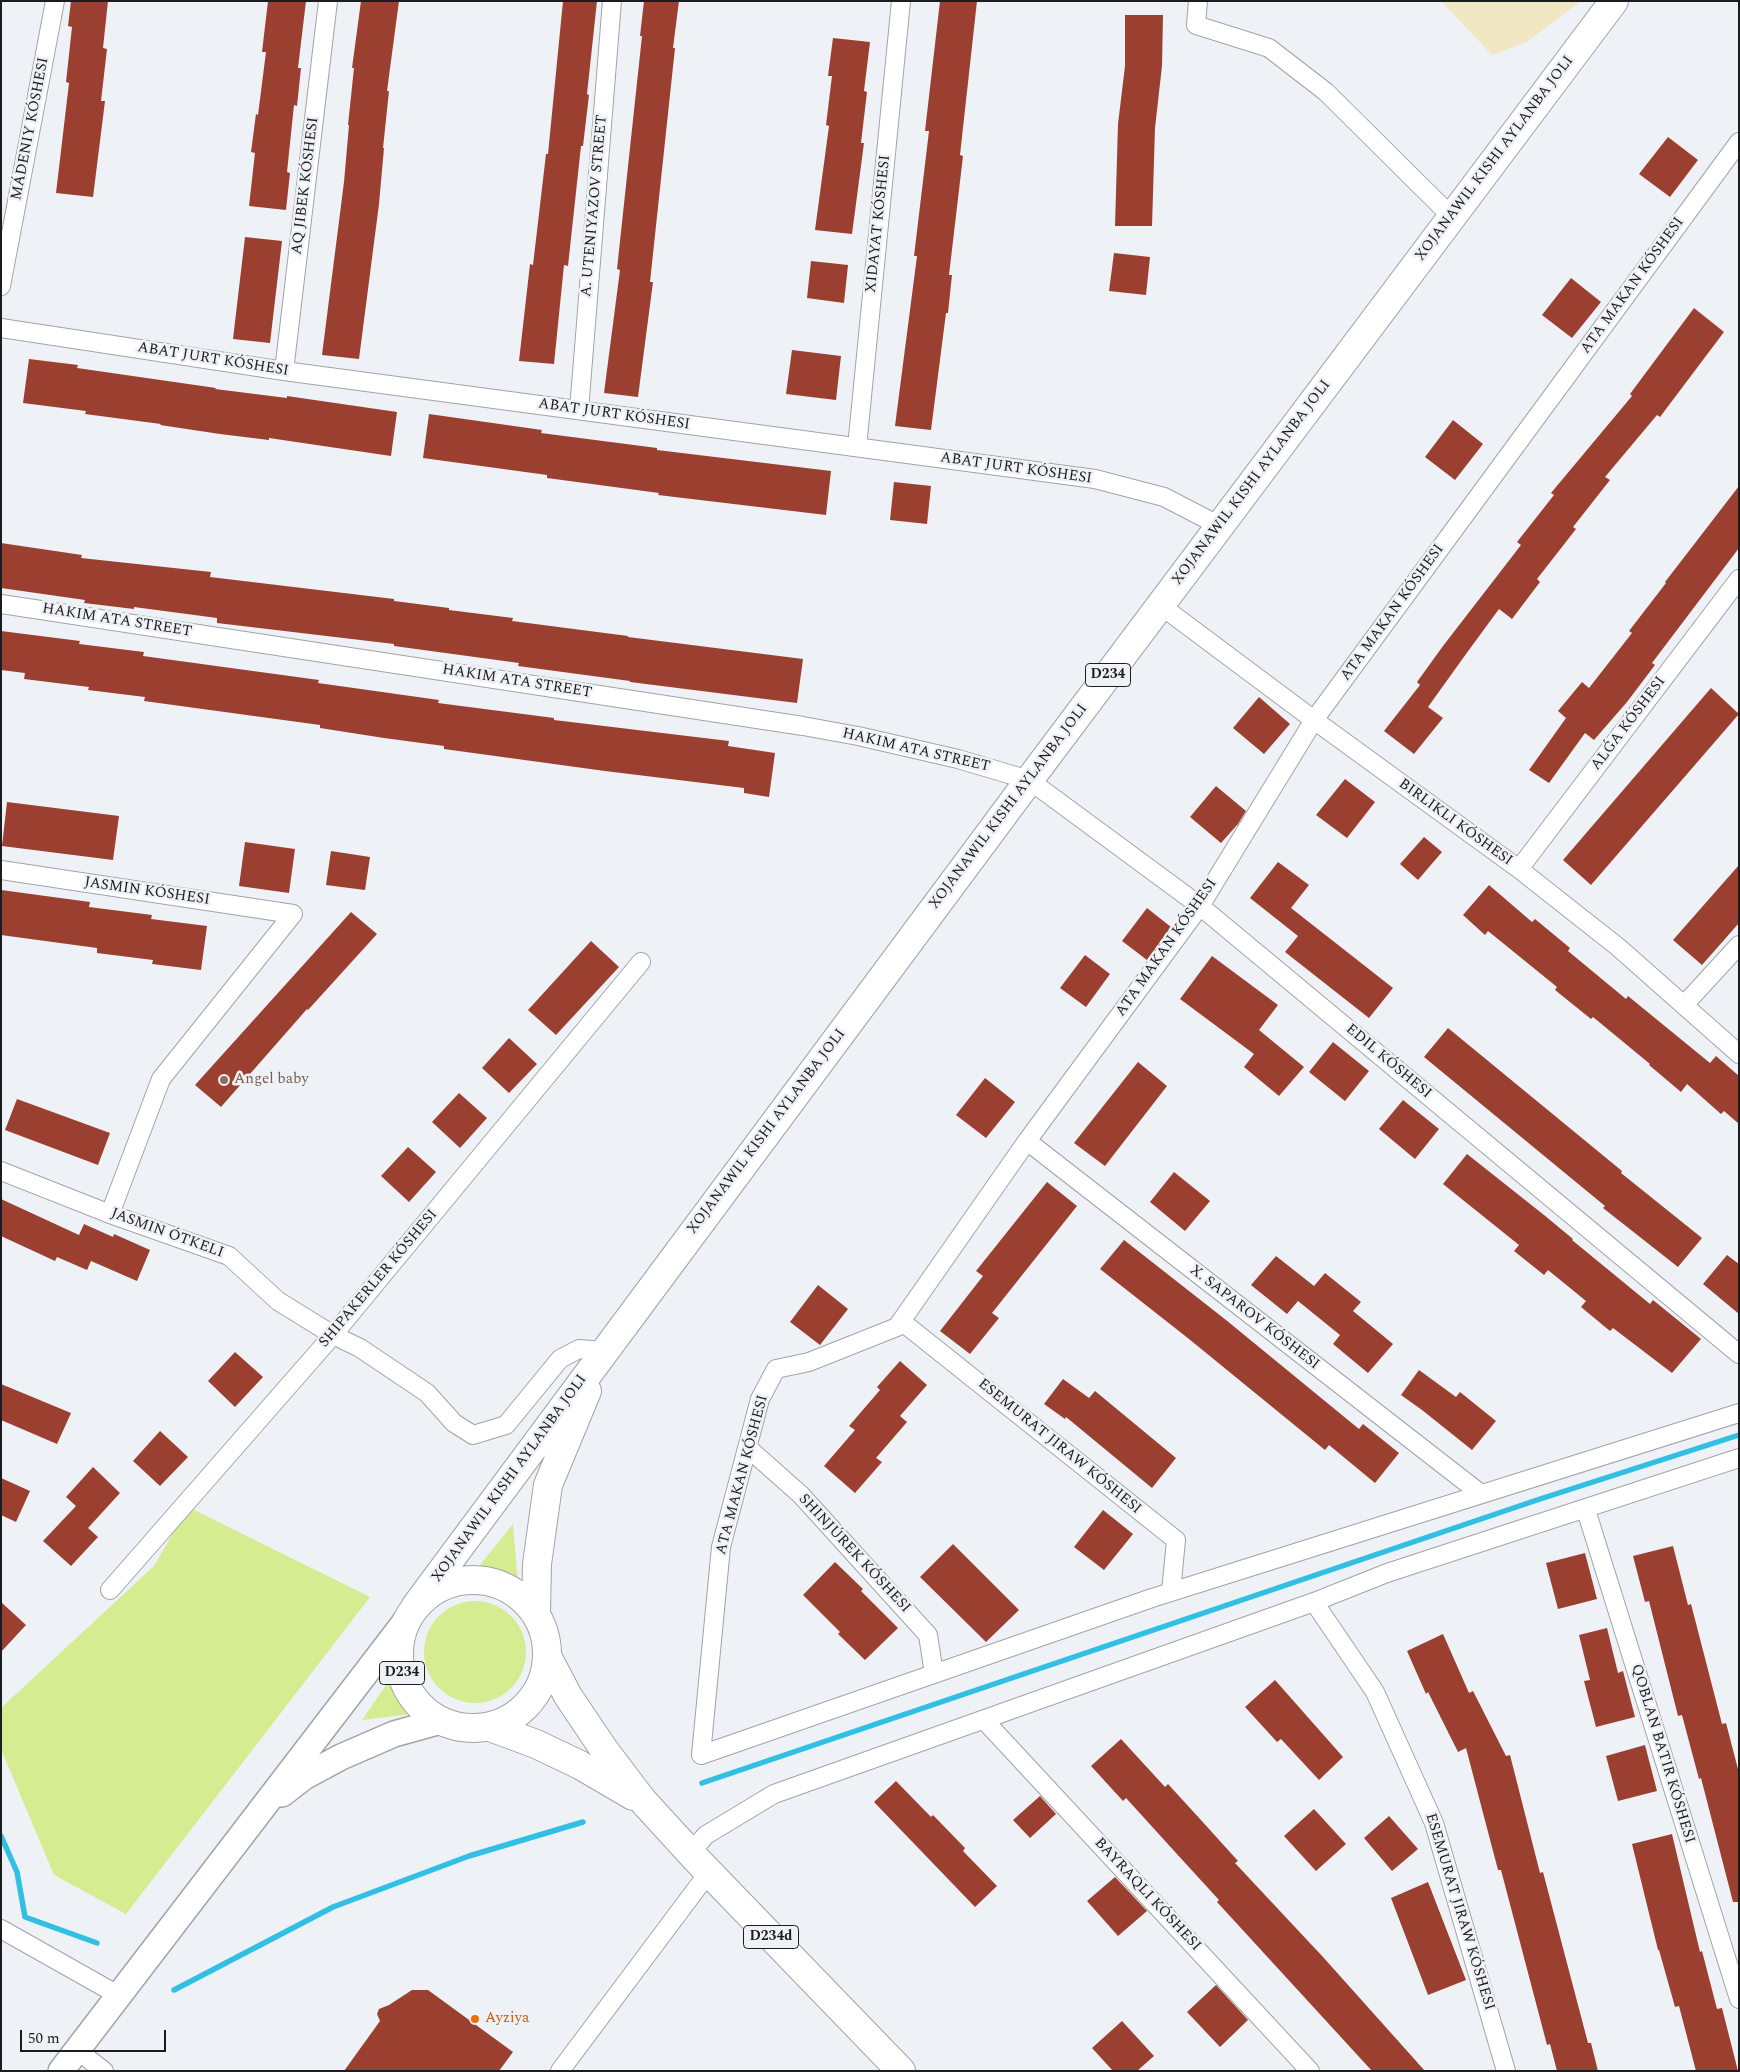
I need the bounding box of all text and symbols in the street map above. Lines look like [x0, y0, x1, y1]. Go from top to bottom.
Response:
street label: XOJANAWIL KISHI AYLANBA JOLI [1412, 53, 1578, 265]
street label: MÁDENIY KÓSHESI [8, 56, 54, 202]
street label: A. UTENIYAZOV STREET [578, 114, 612, 298]
street label: AQ JIBEK KÓSHESI [289, 116, 323, 256]
street label: XIDAYAT KÓSHESI [863, 154, 895, 294]
street label: ATA MAKAN KÓSHESI [1577, 214, 1689, 358]
street label: ABAT JURT KÓSHESI [136, 339, 290, 381]
street label: XOJANAWIL KISHI AYLANBA JOLI [1169, 377, 1335, 589]
street label: ABAT JURT KÓSHESI [537, 395, 691, 435]
street label: ABAT JURT KÓSHESI [939, 449, 1093, 489]
street label: ATA MAKAN KÓSHESI [1337, 541, 1449, 685]
street label: HAKIM ATA STREET [41, 600, 193, 642]
street label: HAKIM ATA STREET [441, 661, 593, 703]
road number: D234 [1086, 664, 1130, 686]
street label: ALǴA KÓSHESI [1588, 673, 1670, 775]
street label: XOJANAWIL KISHI AYLANBA JOLI [926, 701, 1092, 913]
street label: HAKIM ATA STREET [840, 725, 992, 777]
street label: BIRLIKLI KÓSHESI [1394, 776, 1516, 870]
street label: JASMIN KÓSHESI [83, 874, 211, 910]
street label: ATA MAKAN KÓSHESI [1112, 875, 1222, 1021]
street label: EDIL KÓSHESI [1341, 1021, 1435, 1103]
street label: XOJANAWIL KISHI AYLANBA JOLI [684, 1026, 850, 1238]
place label: Angel baby [234, 1071, 309, 1089]
marker: Angel baby [218, 1074, 230, 1086]
street label: JASMIN ÓTKELI [108, 1205, 226, 1263]
street label: SHIPAKERLER KÓSHESI [316, 1206, 442, 1352]
street label: X. SAPAROV KÓSHESI [1186, 1262, 1322, 1374]
street label: XOJANAWIL KISHI AYLANBA JOLI [429, 1372, 591, 1586]
street label: ESEMURAT JIRAW KÓSHESI [974, 1375, 1144, 1519]
street label: ATA MAKAN KÓSHESI [713, 1393, 773, 1557]
street label: SHINJÚREK KÓSHESI [794, 1491, 914, 1617]
road number: D234 [380, 1662, 424, 1685]
street label: QOBLAN BATIR KÓSHESI [1626, 1662, 1698, 1846]
street label: ESEMURAT JIRAW KÓSHESI [1420, 1811, 1498, 2013]
street label: BAYRAQLI KÓSHESI [1090, 1835, 1204, 1955]
road number: D234d [744, 1925, 798, 1948]
place label: Ayziya [485, 2010, 529, 2028]
marker: Ayziya [469, 2013, 481, 2025]
scale bar [22, 2020, 169, 2052]
text: 50 m [28, 2027, 60, 2050]

